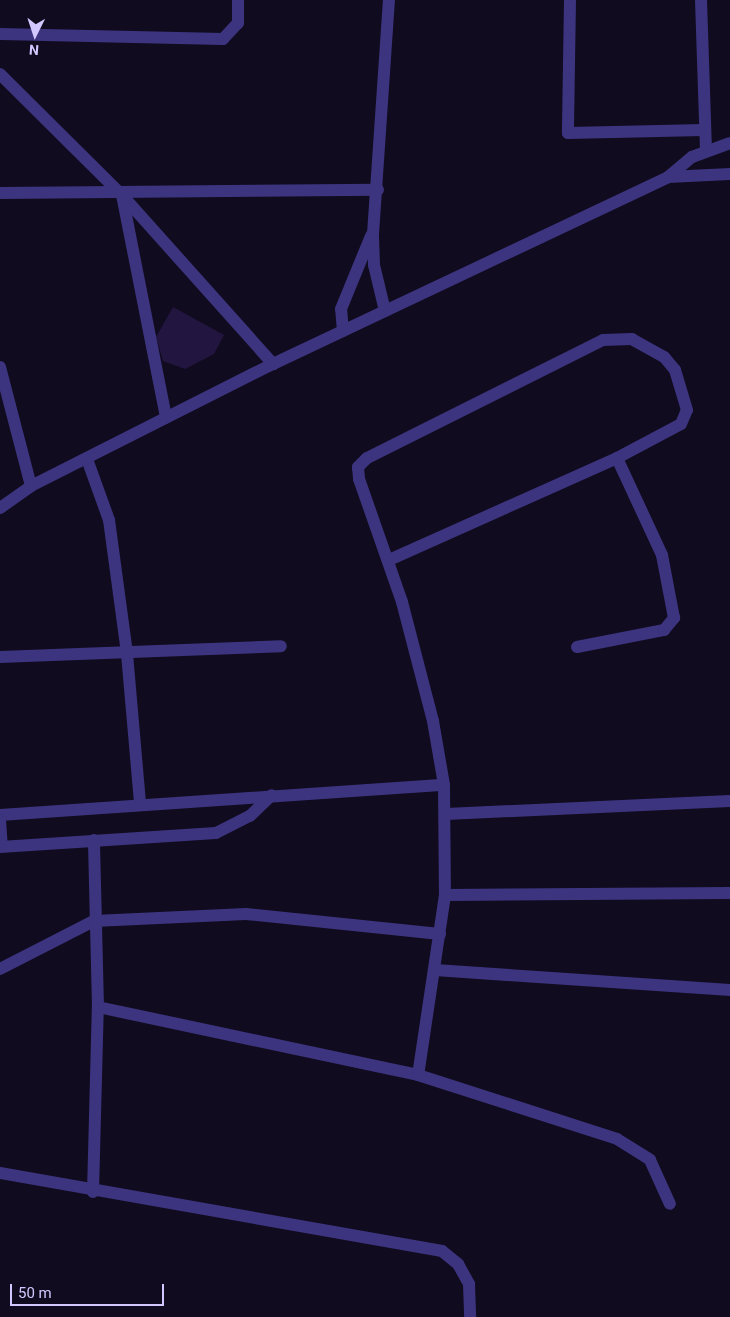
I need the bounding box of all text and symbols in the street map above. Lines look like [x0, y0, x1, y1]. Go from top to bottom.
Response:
north arrow [10, 10, 60, 60]
text: N [28, 42, 39, 58]
scale bar [12, 1274, 166, 1306]
text: 50 m [18, 1284, 52, 1302]

